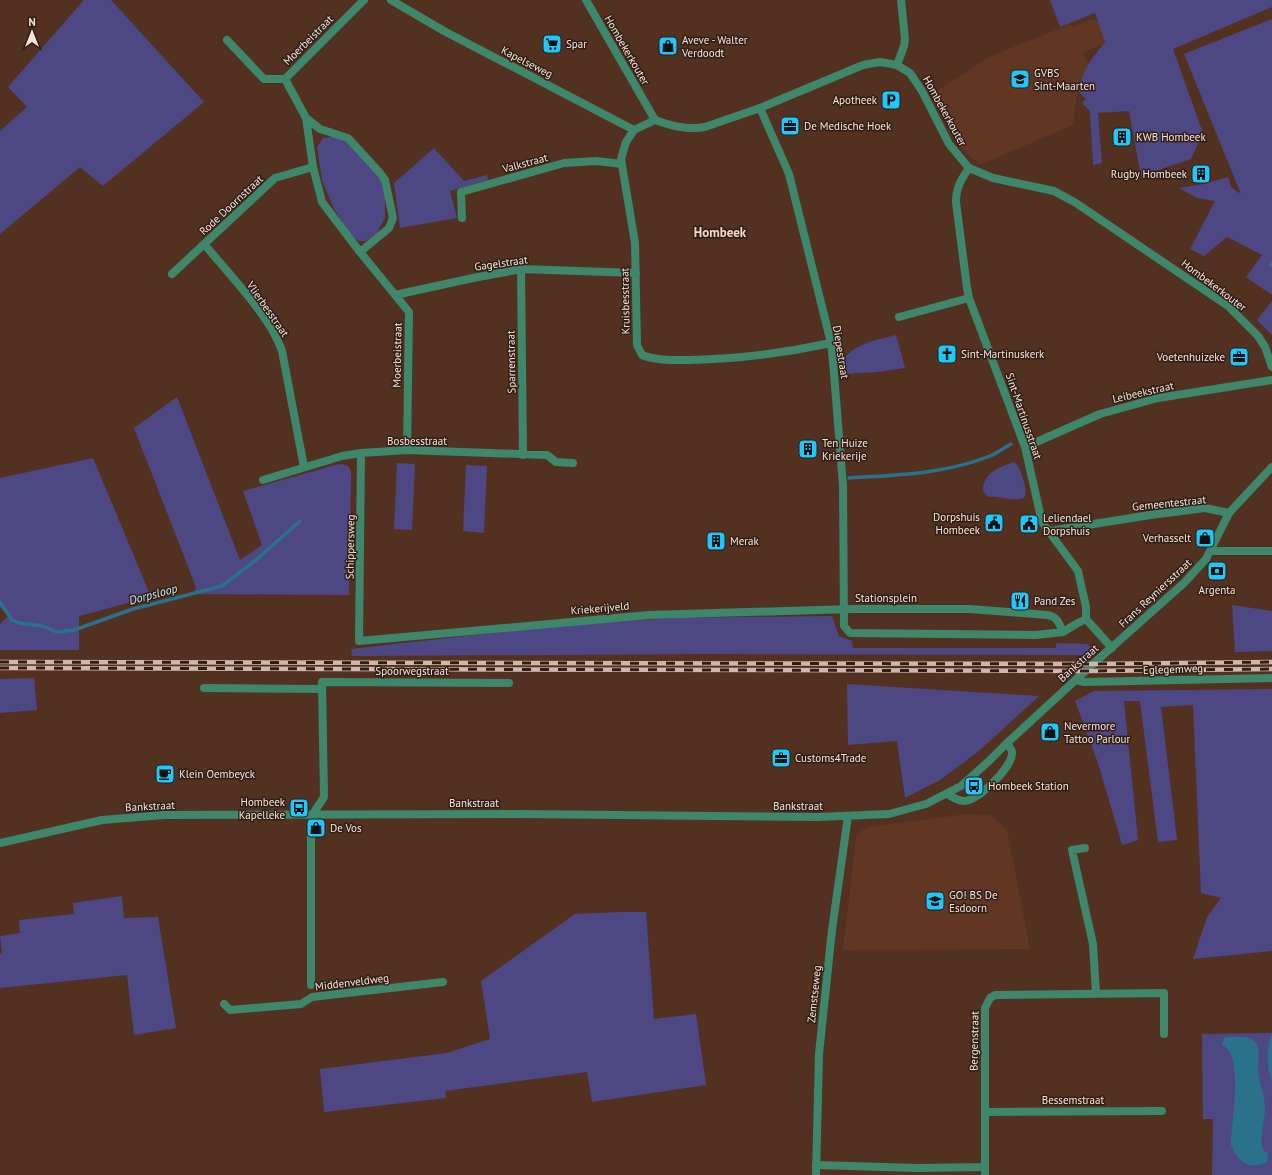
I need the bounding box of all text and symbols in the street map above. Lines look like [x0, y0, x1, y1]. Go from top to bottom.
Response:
north arrow [12, 12, 52, 52]
street label: Moerbeistraat [280, 12, 336, 68]
street label: Hombekerkouter [601, 13, 653, 88]
text: N [28, 15, 36, 29]
supermarket icon: Spar [541, 33, 563, 55]
place label: Aveve - Walter Verdoodt [681, 33, 748, 60]
shop icon: Aveve - Walter Verdoodt [657, 35, 679, 57]
place label: Spar [566, 37, 587, 51]
street label: Kapelseweg [499, 43, 555, 81]
place label: GVBS Sint-Maarten [1034, 66, 1095, 93]
school or university icon: GVBS Sint-Maarten [1009, 68, 1031, 90]
street label: Hombekerkouter [920, 73, 970, 149]
parking icon: Apotheek [880, 89, 902, 111]
place label: Apotheek [833, 93, 878, 107]
office icon: De Medische Hoek [779, 115, 801, 137]
place label: De Medische Hoek [804, 119, 892, 133]
building icon: KWB Hombeek [1111, 126, 1133, 148]
place label: KWB Hombeek [1136, 130, 1206, 144]
street label: Valkstraat [500, 150, 549, 176]
building icon: Rugby Hombeek [1190, 163, 1212, 185]
place label: Rugby Hombeek [1111, 167, 1188, 181]
street label: Rode Doornstraat [196, 172, 266, 238]
district label: Hombeek [694, 224, 747, 241]
street label: Gagelstraat [473, 252, 529, 274]
street label: Hombekerkouter [1179, 256, 1250, 314]
street label: Kruisbesstraat [617, 267, 633, 334]
street label: Vlierbesstraat [243, 278, 292, 340]
street label: Moerbeistraat [389, 322, 405, 388]
street label: Diepestraat [830, 324, 852, 380]
street label: Sparrenstraat [503, 330, 519, 394]
church icon: Sint-Martinuskerk [936, 343, 958, 365]
office icon: Voetenhuizeke [1228, 346, 1250, 368]
place label: Sint-Martinuskerk [961, 347, 1045, 361]
place label: Voetenhuizeke [1156, 350, 1225, 364]
street label: Sint-Martinusstraat [1003, 371, 1045, 461]
street label: Leibeekstraat [1111, 378, 1175, 406]
street label: Bosbesstraat [387, 434, 447, 448]
place label: Ten Huize Kriekerije [822, 436, 868, 463]
building icon: Ten Huize Kriekerije [797, 438, 819, 460]
street label: Gemeentestraat [1131, 492, 1207, 514]
place label: Dorpshuis Hombeek [933, 510, 981, 537]
place label: Leliendael Dorpshuis [1043, 511, 1092, 538]
public building icon: Dorpshuis Hombeek [983, 512, 1005, 534]
public building icon: Leliendael Dorpshuis [1018, 513, 1040, 535]
street label: Schippersweg [342, 514, 358, 580]
shop icon: Verhasselt [1194, 527, 1216, 549]
building icon: Merak [705, 530, 727, 552]
place label: Verhasselt [1142, 531, 1191, 545]
place label: Merak [730, 534, 759, 548]
street label: Frans Reyniersstraat [1116, 555, 1195, 630]
bank icon: Argenta [1206, 560, 1228, 582]
water label: Dorpsloop [127, 580, 179, 608]
place label: Argenta [1199, 583, 1235, 597]
restaurant icon: Pand Zes [1009, 590, 1031, 612]
street label: Stationsplein [855, 591, 917, 605]
place label: Pand Zes [1034, 594, 1076, 608]
street label: Kriekerijveld [570, 598, 630, 618]
street label: Bankstraat [1055, 641, 1101, 685]
street label: Eglegemweg [1143, 661, 1203, 677]
street label: Spoorwegstraat [375, 664, 449, 678]
place label: Nevermore Tattoo Parlour [1064, 719, 1130, 746]
shop icon: Nevermore Tattoo Parlour [1039, 721, 1061, 743]
office icon: Customs4Trade [770, 747, 792, 769]
place label: Customs4Trade [795, 751, 867, 765]
cafe icon: Klein Oembeyck [154, 763, 176, 785]
place label: Klein Oembeyck [179, 767, 256, 781]
bus stop icon: Hombeek Station [963, 775, 985, 797]
place label: Hombeek Station [988, 779, 1069, 793]
place label: Hombeek Kapelleke [239, 795, 286, 822]
street label: Bankstraat [449, 796, 499, 810]
bus stop icon: Hombeek Kapelleke [288, 797, 310, 819]
street label: Bankstraat [125, 798, 176, 814]
street label: Bankstraat [773, 799, 823, 813]
shop icon: De Vos [305, 817, 327, 839]
place label: De Vos [330, 821, 362, 835]
place label: GO! BS De Esdoorn [949, 888, 998, 915]
school or university icon: GO! BS De Esdoorn [924, 890, 946, 912]
street label: Zemstseweg [804, 964, 824, 1023]
street label: Middenveldweg [314, 971, 390, 993]
street label: Bergenstraat [966, 1011, 982, 1071]
street label: Bessemstraat [1042, 1093, 1105, 1107]

